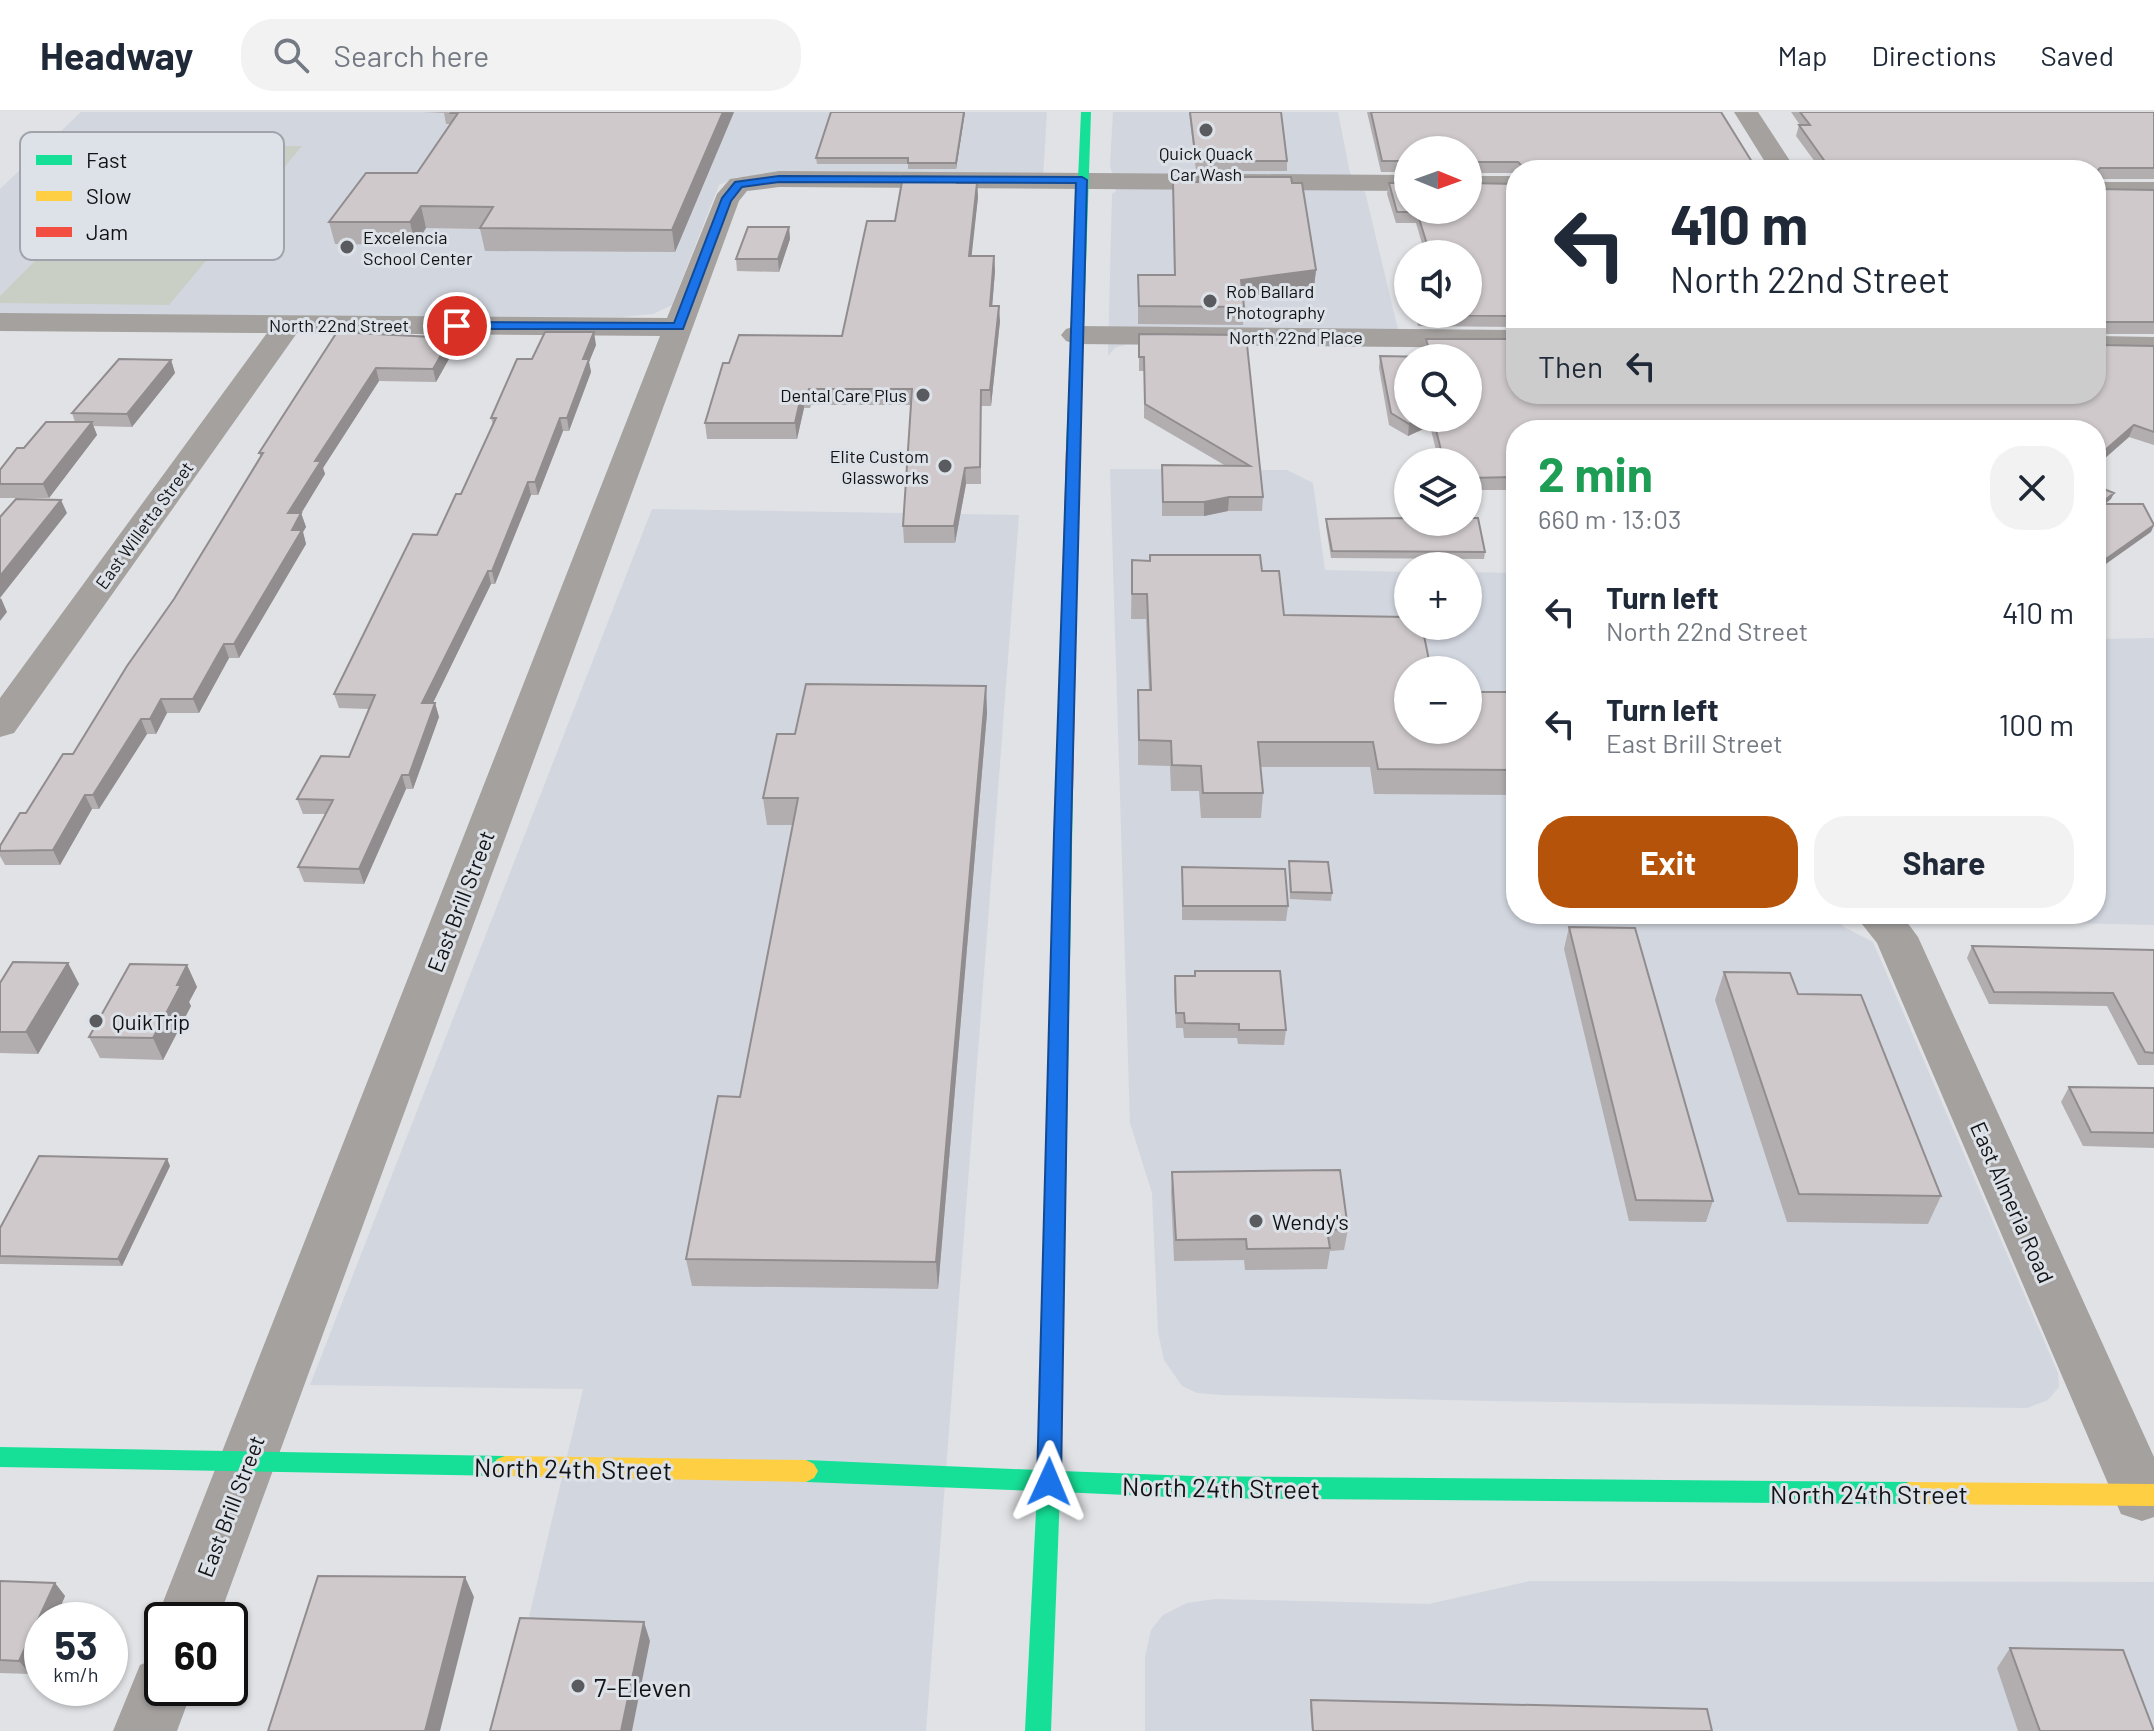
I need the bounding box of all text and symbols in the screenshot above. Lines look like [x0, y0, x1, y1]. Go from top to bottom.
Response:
search box [241, 19, 801, 91]
text: Headway [40, 32, 193, 78]
icon: search [269, 33, 313, 77]
text: Search here [333, 37, 489, 73]
text: Map [1778, 38, 1827, 72]
text: Directions [1871, 38, 1997, 72]
text: Saved [2041, 38, 2114, 72]
marker: Quick Quack Car Wash [1197, 121, 1215, 139]
legend [20, 132, 284, 260]
north arrow [1394, 136, 1482, 224]
map controls [1394, 136, 1482, 744]
place label: Quick Quack Car Wash [1159, 142, 1253, 185]
text: Fast [86, 146, 128, 172]
text: Slow [86, 182, 131, 208]
text: 410 m [1670, 189, 1808, 256]
icon: left [1538, 192, 1642, 296]
text: Jam [86, 218, 128, 244]
place label: Excelencia School Center [363, 226, 473, 269]
marker: Excelencia School Center [338, 238, 356, 256]
button: sound [1394, 240, 1482, 328]
text: North 22nd Street [1670, 257, 1950, 300]
place label: Rob Ballard Photography [1226, 280, 1325, 323]
pin [423, 292, 491, 360]
marker: Rob Ballard Photography [1201, 292, 1219, 310]
icon: arrive [435, 304, 479, 348]
street label: North 22nd Street [269, 314, 409, 336]
street label: North 22nd Place [1229, 326, 1363, 348]
button: search [1394, 344, 1482, 432]
icon: left [1619, 344, 1663, 388]
text: Then [1538, 348, 1603, 384]
place label: Dental Care Plus [780, 384, 907, 406]
marker: Dental Care Plus [914, 386, 932, 404]
text: 2 min [1538, 444, 1653, 502]
place label: Elite Custom Glassworks [830, 445, 929, 488]
button: close [1990, 446, 2074, 530]
button: layers [1394, 448, 1482, 536]
street label: East Willetta Street [90, 457, 198, 593]
marker: Elite Custom Glassworks [936, 457, 954, 475]
text: 660 m · 13:03 [1538, 503, 1681, 534]
button: + [1394, 552, 1482, 640]
text: Turn left [1606, 579, 1719, 615]
icon: left [1538, 590, 1582, 634]
text: 410 m [2002, 594, 2074, 630]
text: North 22nd Street [1606, 615, 1808, 646]
button: − [1394, 656, 1482, 744]
text: Turn left [1606, 691, 1719, 727]
icon: left [1538, 702, 1582, 746]
text: 100 m [1999, 706, 2074, 742]
text: East Brill Street [1606, 727, 1783, 758]
button: Exit [1538, 816, 1798, 908]
button: Share [1814, 816, 2074, 908]
street label: East Brill Street [421, 827, 499, 975]
place label: QuikTrip [112, 1008, 190, 1034]
marker: QuikTrip [87, 1012, 105, 1030]
street label: East Almeria Road [1966, 1117, 2060, 1287]
place label: Wendy's [1272, 1208, 1349, 1234]
marker: Wendy's [1247, 1212, 1265, 1230]
street label: East Brill Street [191, 1432, 269, 1580]
position arrow [1007, 1440, 1091, 1524]
street label: North 24th Street [474, 1451, 672, 1485]
street label: North 24th Street [1122, 1470, 1320, 1504]
street label: North 24th Street [1770, 1478, 1968, 1509]
speed limit sign: 60 [144, 1602, 248, 1706]
text: 53 [54, 1620, 98, 1668]
text: km/h [53, 1662, 99, 1686]
place label: 7-Eleven [594, 1671, 692, 1702]
marker: 7-Eleven [569, 1677, 587, 1695]

